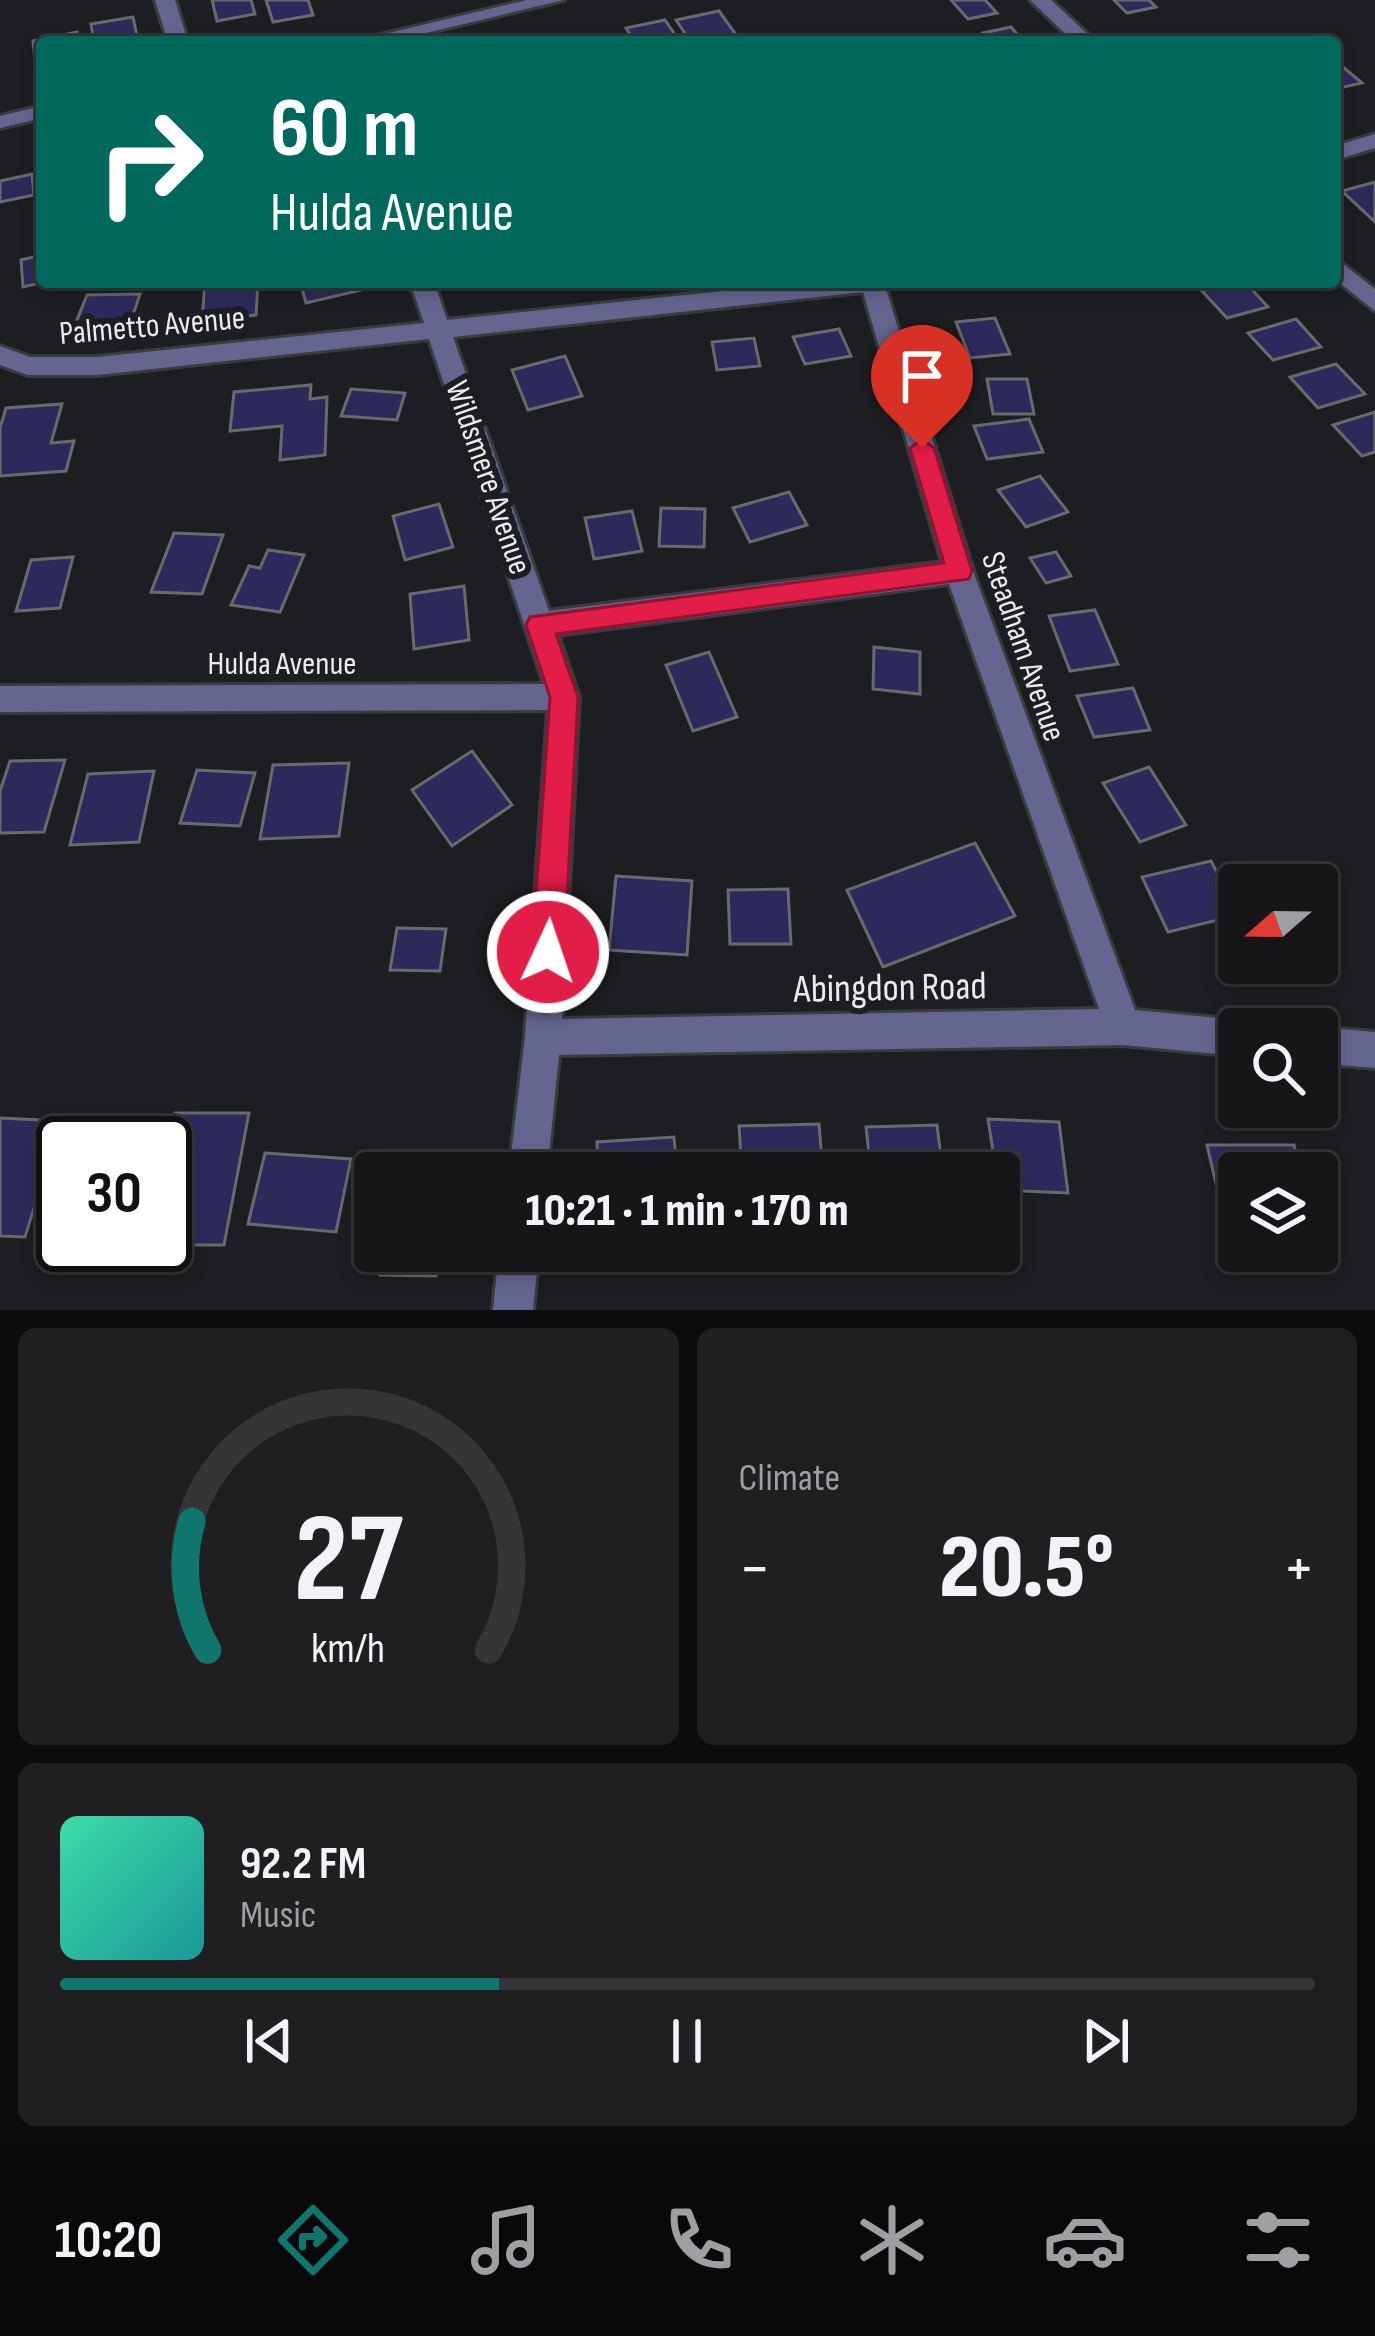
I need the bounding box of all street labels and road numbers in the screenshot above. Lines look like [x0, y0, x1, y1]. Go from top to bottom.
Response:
street label: Palmetto Avenue [58, 298, 247, 354]
street label: Wildsmere Avenue [436, 376, 540, 580]
street label: Steadham Avenue [972, 547, 1074, 747]
street label: Hulda Avenue [207, 644, 357, 684]
street label: Abingdon Road [792, 963, 987, 1014]

